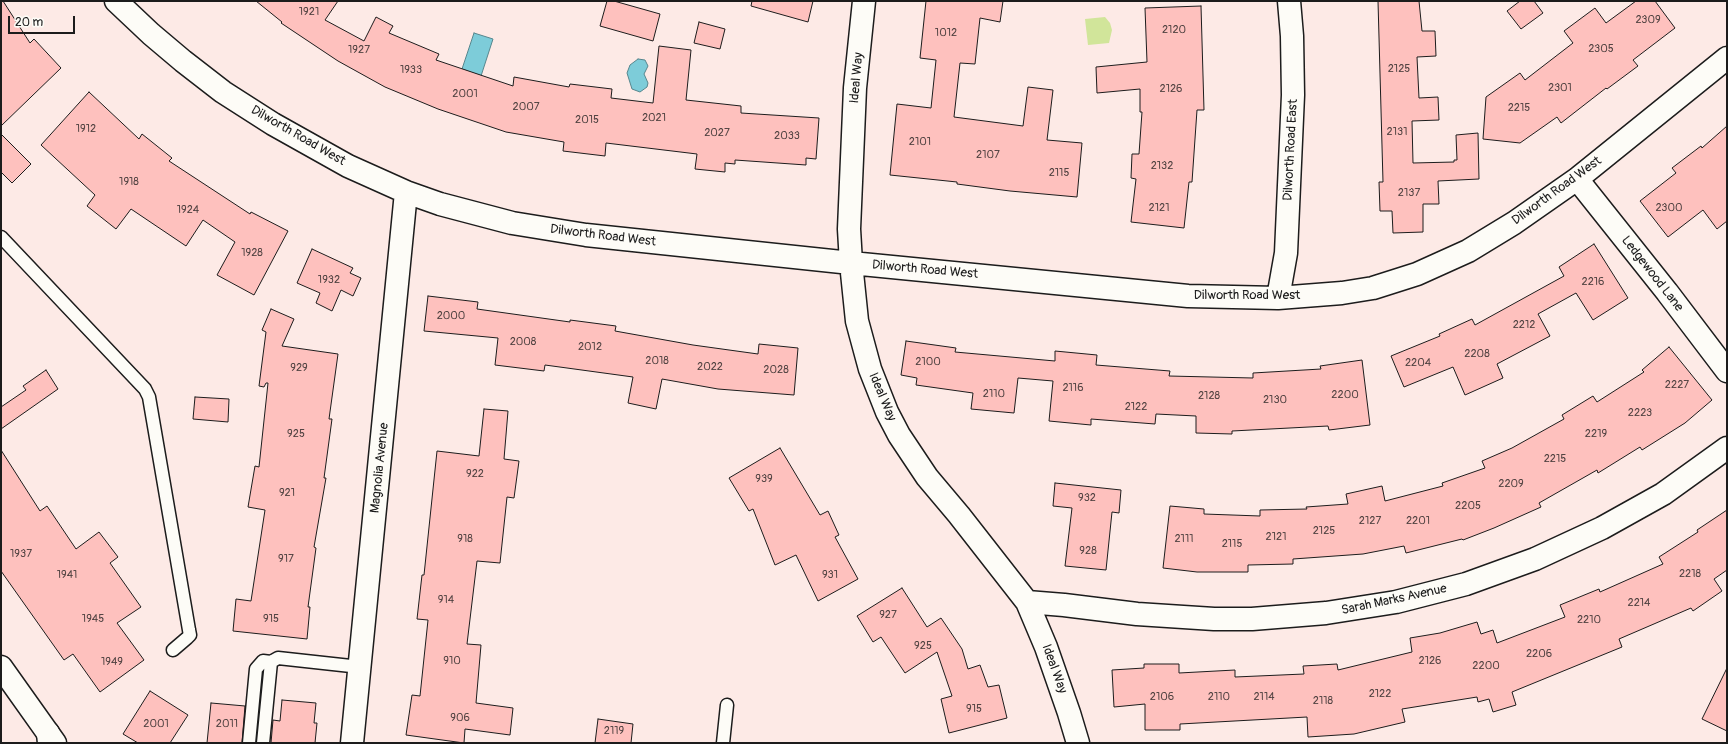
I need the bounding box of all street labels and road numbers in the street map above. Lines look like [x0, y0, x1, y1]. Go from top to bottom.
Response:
street label: Ideal Way [847, 52, 867, 104]
street label: Dilworth Road East [1281, 99, 1301, 201]
street label: Dilworth Road West [248, 103, 348, 169]
street label: Dilworth Road West [1509, 153, 1605, 229]
street label: Dilworth Road West [549, 222, 657, 250]
street label: Ledgewood Lane [1618, 233, 1686, 315]
street label: Dilworth Road West [871, 258, 979, 282]
street label: Dilworth Road West [1194, 288, 1300, 304]
street label: Ideal Way [865, 370, 899, 424]
street label: Magnolia Avenue [367, 422, 393, 514]
street label: Sarah Marks Avenue [1340, 581, 1448, 619]
street label: Ideal Way [1038, 642, 1070, 696]

